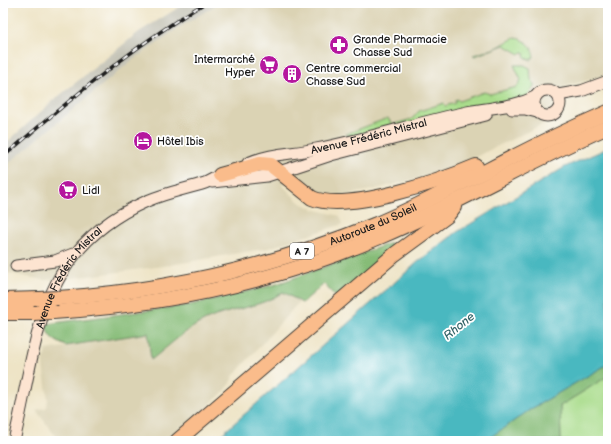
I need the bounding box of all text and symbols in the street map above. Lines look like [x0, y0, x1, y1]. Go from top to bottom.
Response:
place label: Grande Pharmacie Chasse Sud [353, 33, 447, 59]
pharmacy icon: Grande Pharmacie Chasse Sud [328, 34, 350, 56]
place label: Intermarché Hyper [194, 53, 256, 79]
supermarket icon: Intermarché Hyper [258, 54, 280, 76]
place label: Centre commercial Chasse Sud [306, 62, 401, 88]
building icon: Centre commercial Chasse Sud [281, 63, 303, 85]
street label: Avenue Frédéric Mistral [310, 116, 428, 157]
hotel icon: Hôtel Ibis [132, 130, 154, 152]
place label: Hôtel Ibis [157, 135, 204, 148]
supermarket icon: Lidl [57, 179, 79, 201]
place label: Lidl [82, 184, 100, 197]
street label: Autoroute du Soleil [328, 201, 419, 248]
street label: Avenue Frédéric Mistral [33, 224, 105, 330]
road number: A 7 [290, 243, 314, 259]
water label: Rhone [441, 309, 478, 344]

